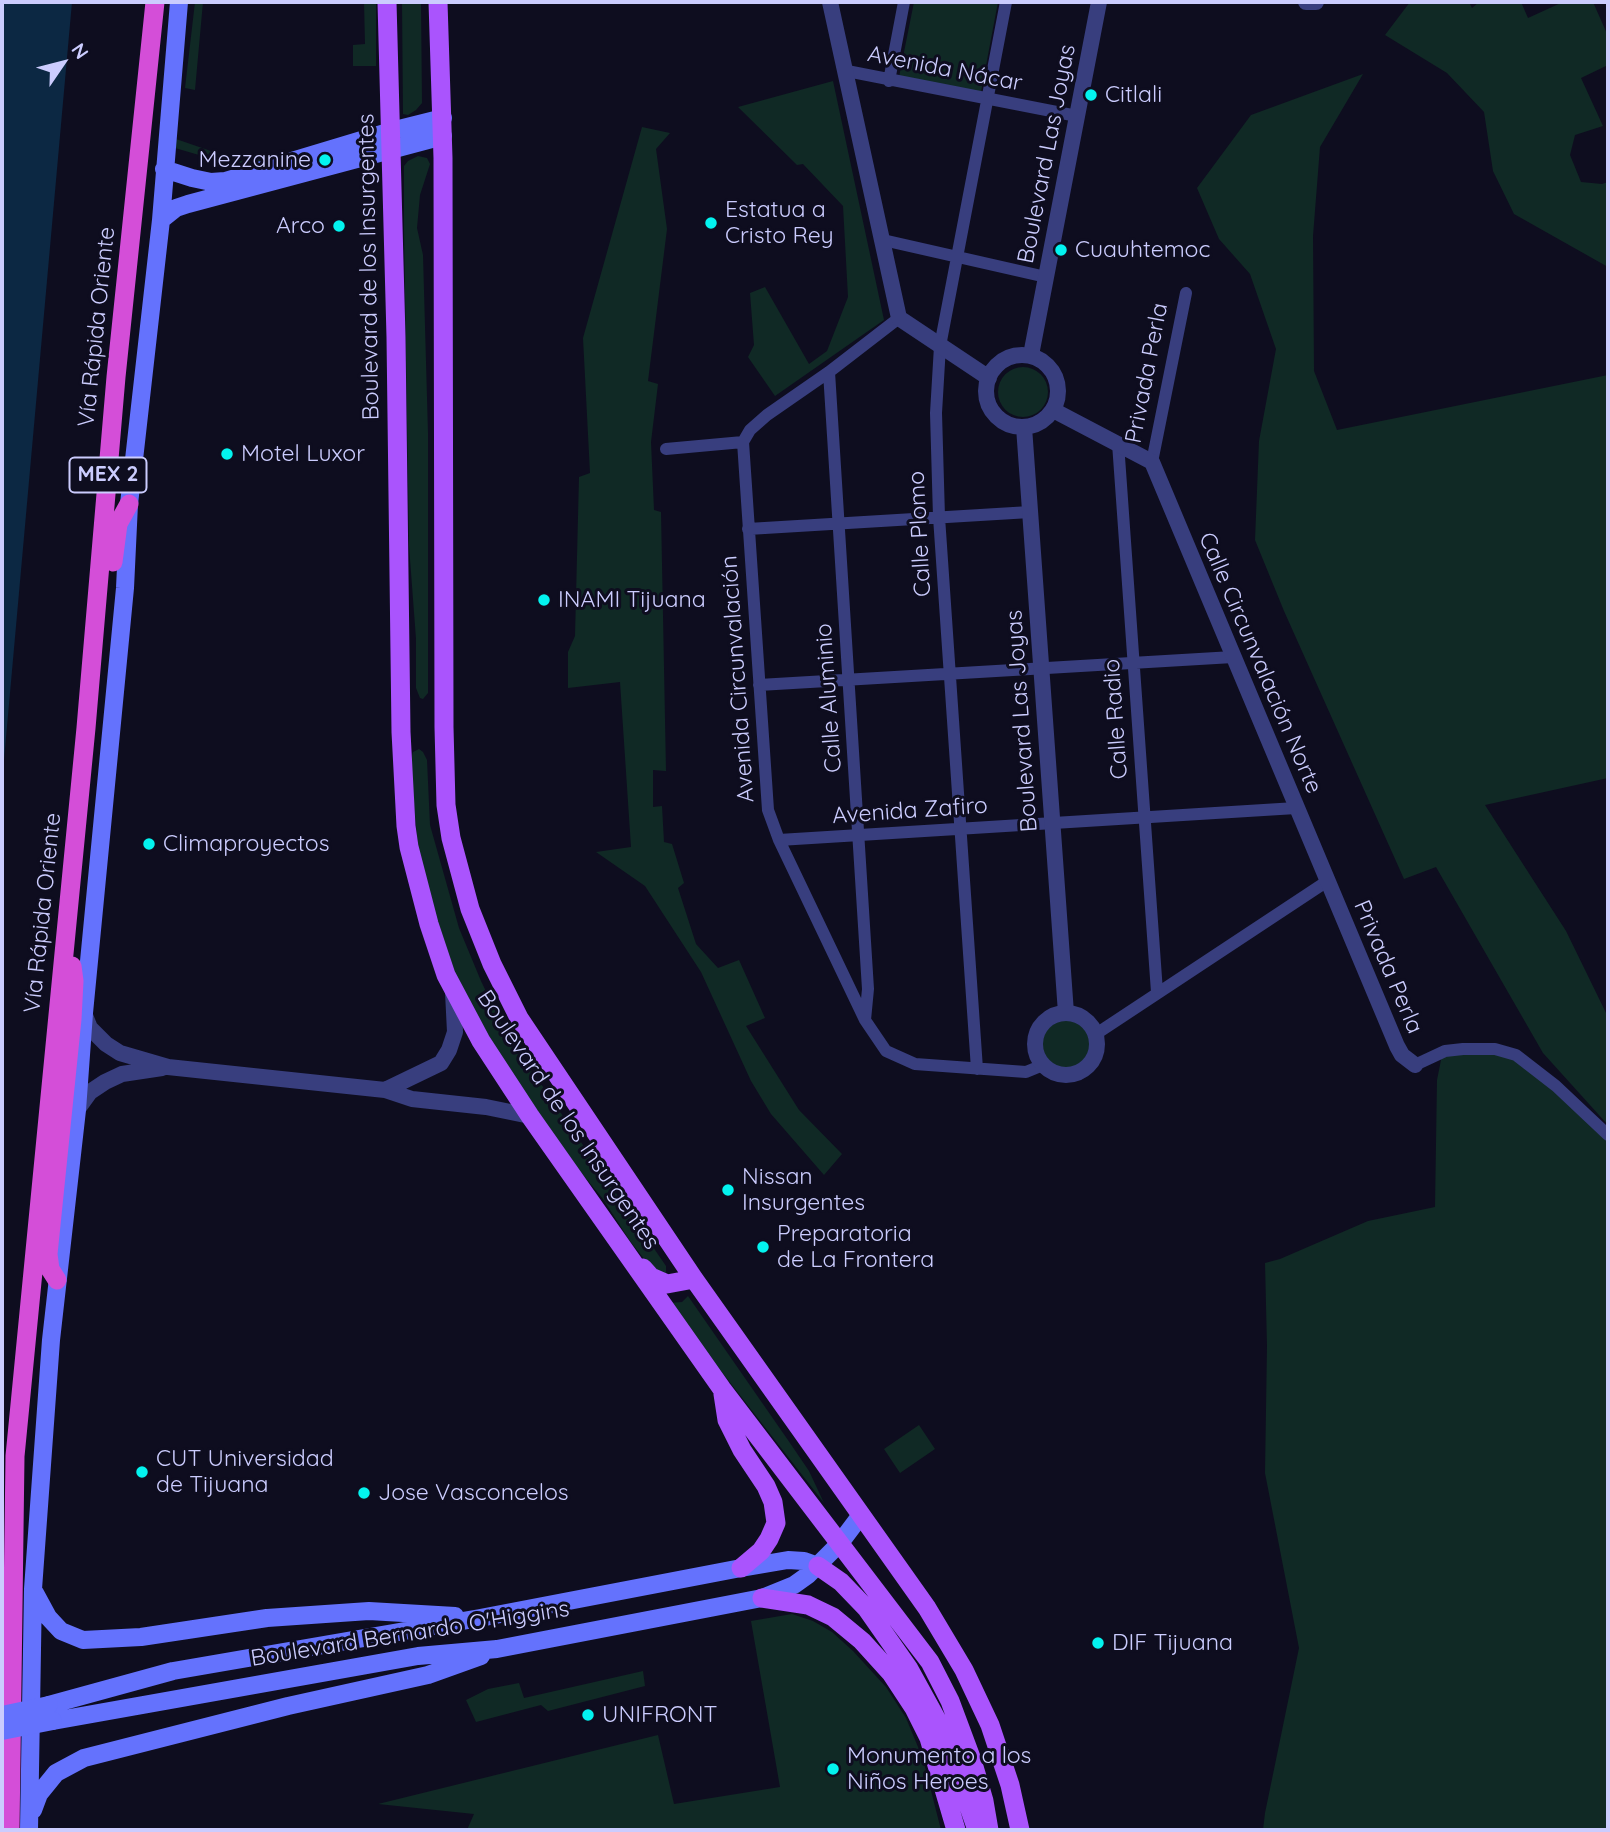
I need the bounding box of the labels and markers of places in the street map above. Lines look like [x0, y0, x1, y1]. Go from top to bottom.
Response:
place label: Citlali [1105, 81, 1162, 109]
marker: Citlali [1083, 87, 1099, 103]
place label: Mezzanine [199, 146, 311, 174]
marker: Mezzanine [317, 152, 333, 168]
place label: Estatua a Cristo Rey [725, 196, 834, 250]
place label: Arco [276, 212, 325, 240]
marker: Estatua a Cristo Rey [703, 215, 719, 231]
marker: Arco [331, 218, 347, 234]
place label: Cuauhtemoc [1075, 236, 1210, 264]
marker: Cuauhtemoc [1053, 242, 1069, 258]
place label: Motel Luxor [241, 440, 365, 468]
marker: Motel Luxor [219, 446, 235, 462]
place label: INAMI Tijuana [558, 586, 706, 614]
marker: INAMI Tijuana [536, 592, 552, 608]
place label: Climaproyectos [163, 830, 330, 858]
marker: Climaproyectos [141, 836, 157, 852]
place label: Nissan Insurgentes [742, 1163, 865, 1217]
marker: Nissan Insurgentes [720, 1182, 736, 1198]
place label: Preparatoria de La Frontera [777, 1220, 934, 1274]
marker: Preparatoria de La Frontera [755, 1239, 771, 1255]
place label: CUT Universidad de Tijuana [156, 1445, 334, 1499]
marker: CUT Universidad de Tijuana [134, 1464, 150, 1480]
place label: Jose Vasconcelos [378, 1479, 569, 1507]
marker: Jose Vasconcelos [356, 1485, 372, 1501]
place label: DIF Tijuana [1112, 1629, 1233, 1657]
marker: DIF Tijuana [1090, 1635, 1106, 1651]
place label: UNIFRONT [602, 1701, 717, 1729]
marker: UNIFRONT [580, 1707, 596, 1723]
place label: Monumento a los Niños Heroes [847, 1742, 1031, 1796]
marker: Monumento a los Niños Heroes [825, 1761, 841, 1777]

